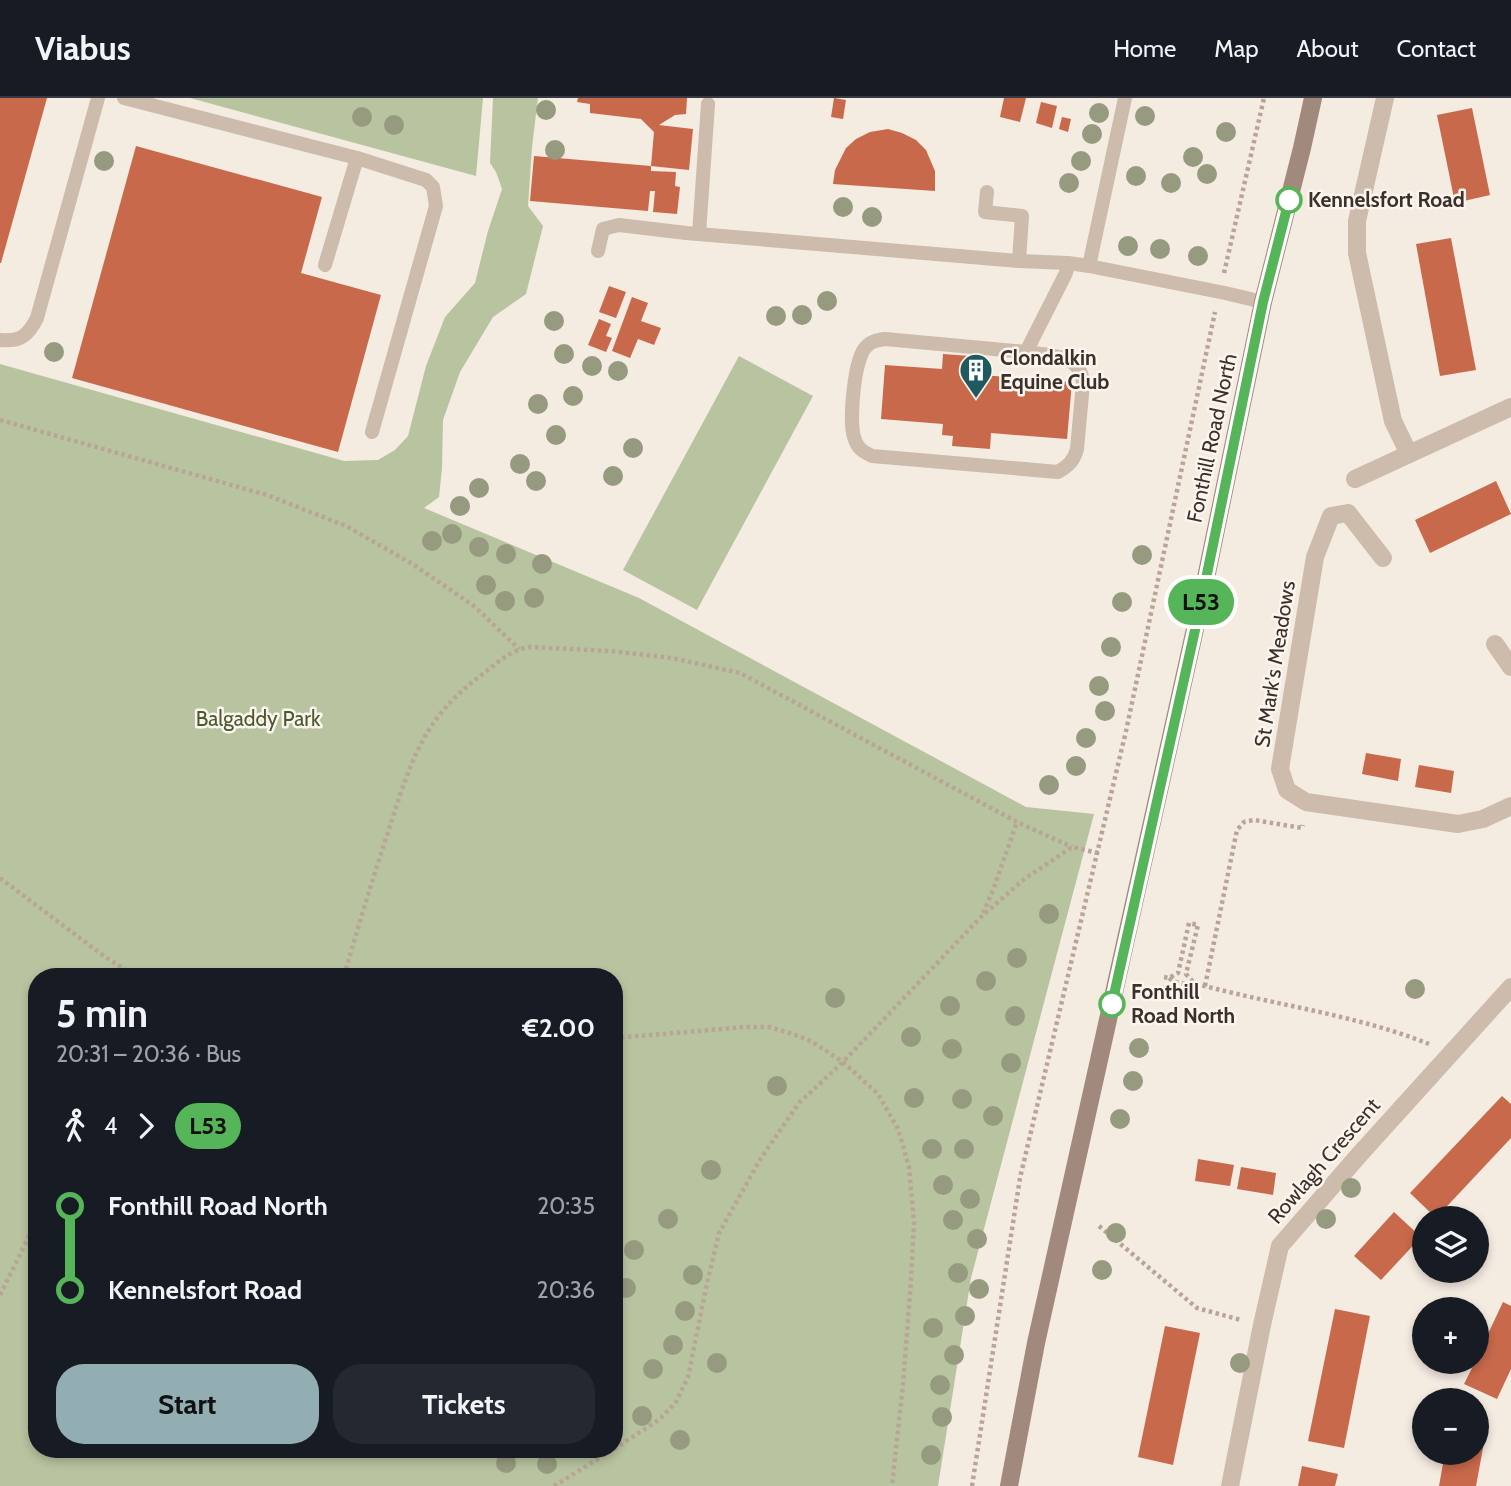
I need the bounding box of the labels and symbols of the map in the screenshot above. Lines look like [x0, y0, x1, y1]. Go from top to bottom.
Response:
marker: Kennelsfort Road [1276, 187, 1302, 213]
place label: Kennelsfort Road [1308, 187, 1465, 212]
place label: Clondalkin Equine Club [1000, 345, 1109, 394]
building icon: Clondalkin Equine Club [957, 351, 995, 400]
street label: Fonthill Road North [1181, 351, 1242, 525]
line badge: L53 [1161, 579, 1241, 625]
street label: St Mark's Meadows [1249, 579, 1300, 749]
park label: Balgaddy Park [196, 706, 321, 731]
place label: Fonthill Road North [1131, 979, 1235, 1028]
marker: Fonthill Road North [1099, 991, 1125, 1017]
street label: Rowlagh Crescent [1262, 1093, 1385, 1228]

